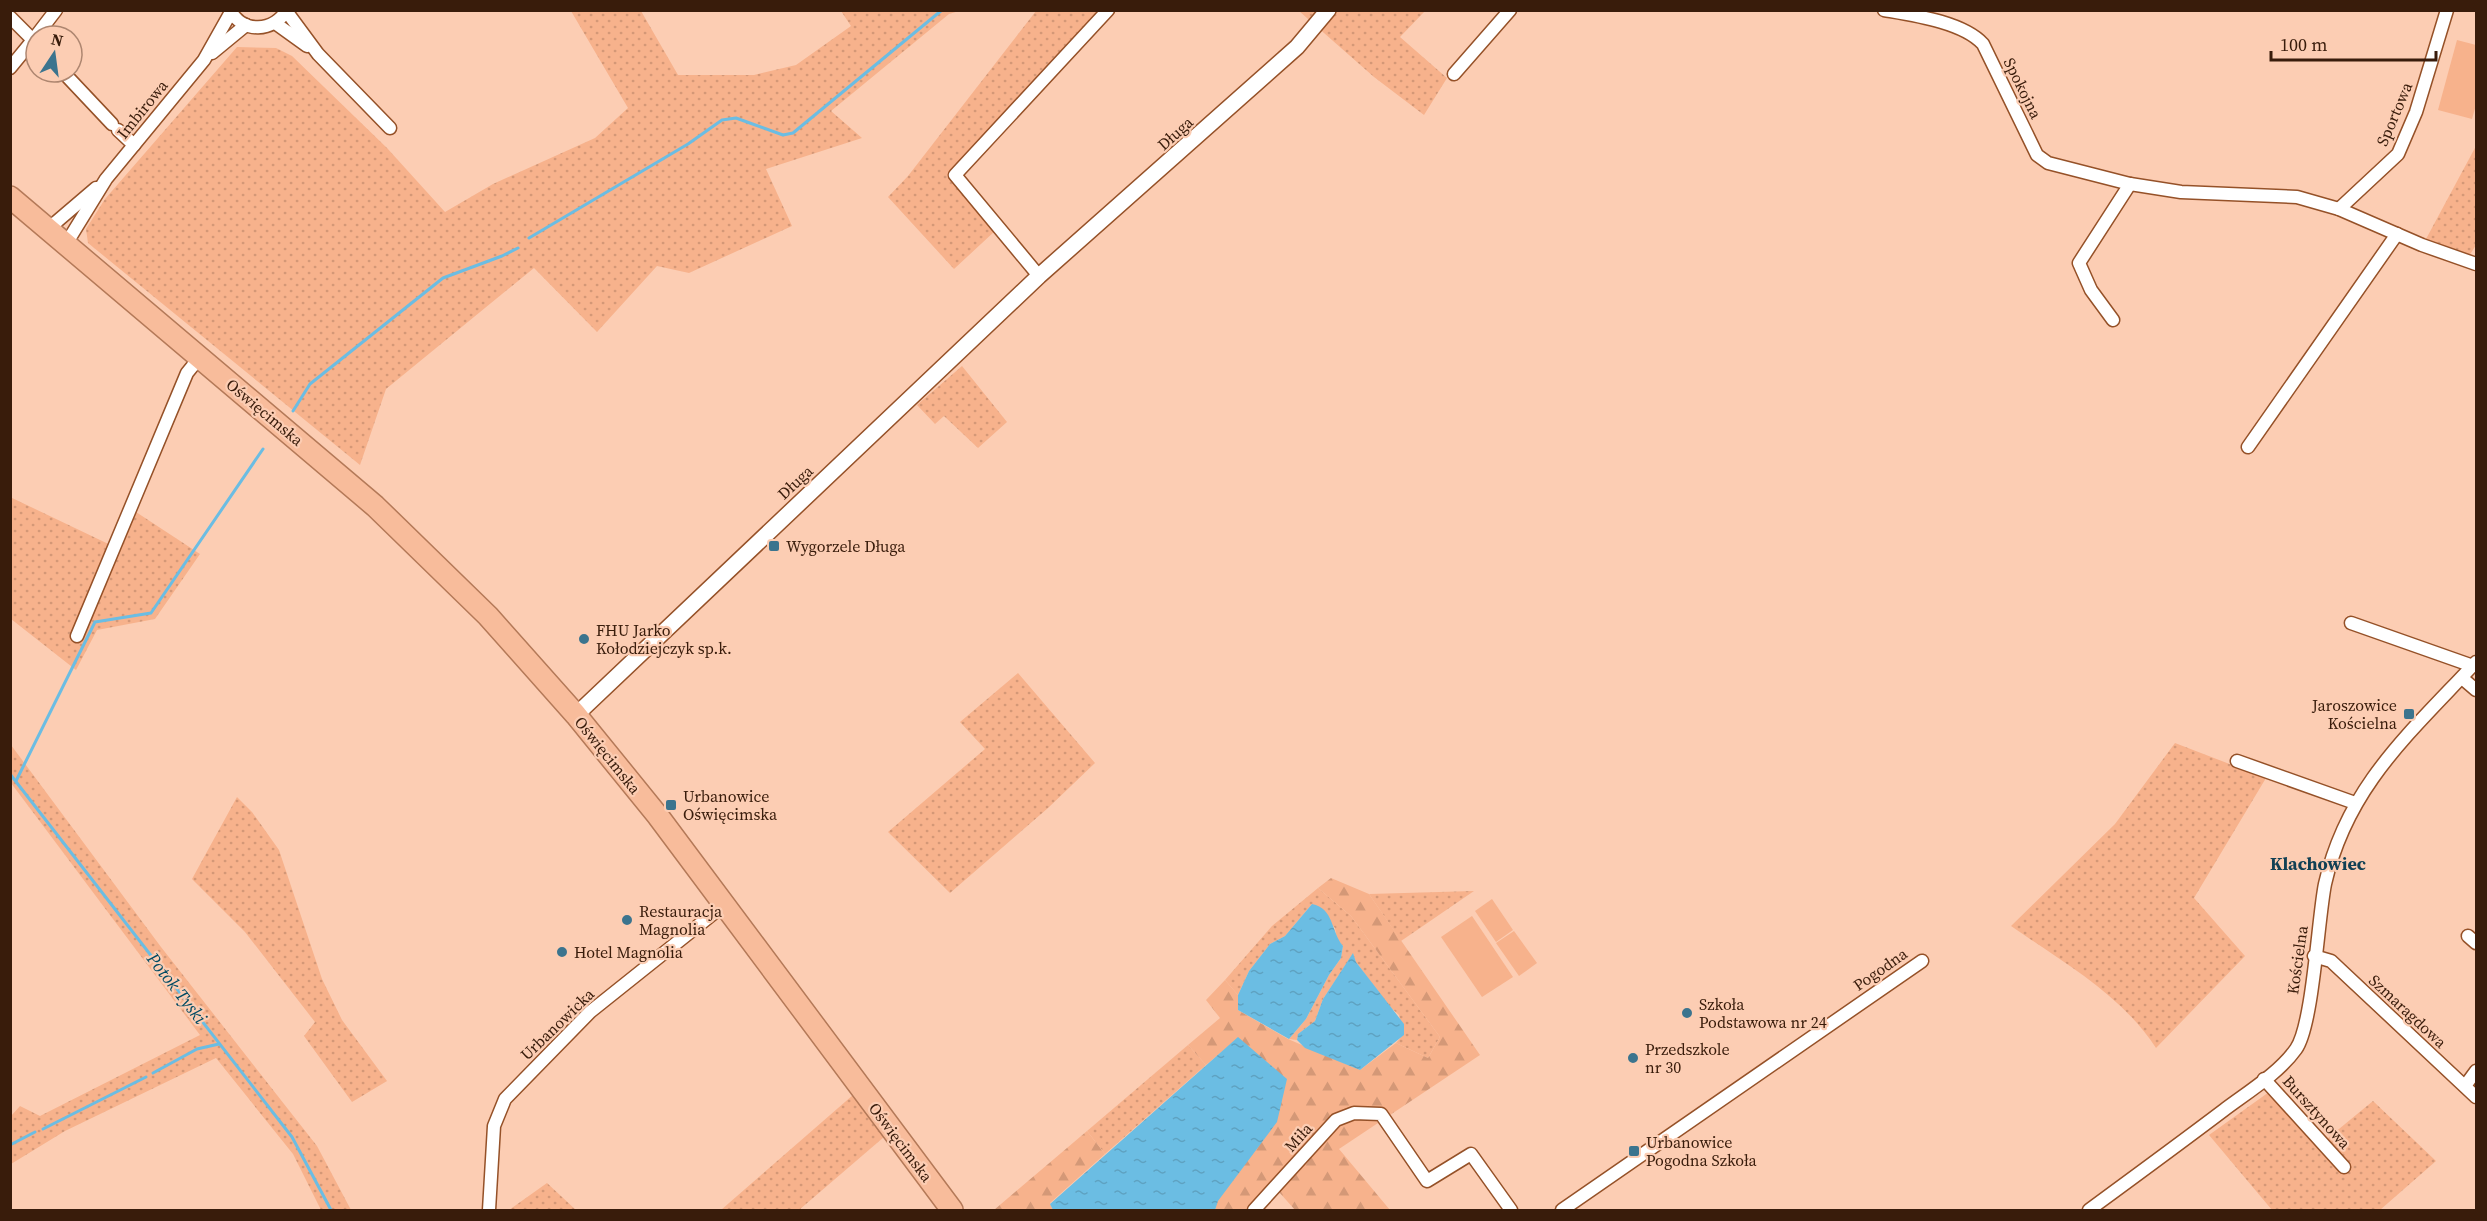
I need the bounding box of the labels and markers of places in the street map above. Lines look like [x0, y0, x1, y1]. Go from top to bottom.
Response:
place label: Wygorzele Długa [786, 535, 906, 557]
marker: Wygorzele Długa [767, 539, 781, 553]
place label: FHU Jarko Kołodziejczyk sp.k. [596, 619, 732, 659]
marker: FHU Jarko Kołodziejczyk sp.k. [577, 632, 591, 646]
place label: Jaroszowice Kościelna [2311, 694, 2398, 734]
marker: Jaroszowice Kościelna [2402, 707, 2416, 721]
place label: Urbanowice Oświęcimska [683, 785, 778, 825]
marker: Urbanowice Oświęcimska [664, 798, 678, 812]
place label: Restauracja Magnolia [639, 900, 723, 940]
marker: Restauracja Magnolia [620, 913, 634, 927]
place label: Hotel Magnolia [574, 941, 684, 963]
marker: Hotel Magnolia [555, 945, 569, 959]
place label: Szkoła Podstawowa nr 24 [1699, 993, 1827, 1033]
marker: Szkoła Podstawowa nr 24 [1680, 1006, 1694, 1020]
place label: Przedszkole nr 30 [1645, 1038, 1730, 1078]
marker: Przedszkole nr 30 [1626, 1051, 1640, 1065]
place label: Urbanowice Pogodna Szkoła [1646, 1131, 1758, 1171]
marker: Urbanowice Pogodna Szkoła [1627, 1144, 1641, 1158]

